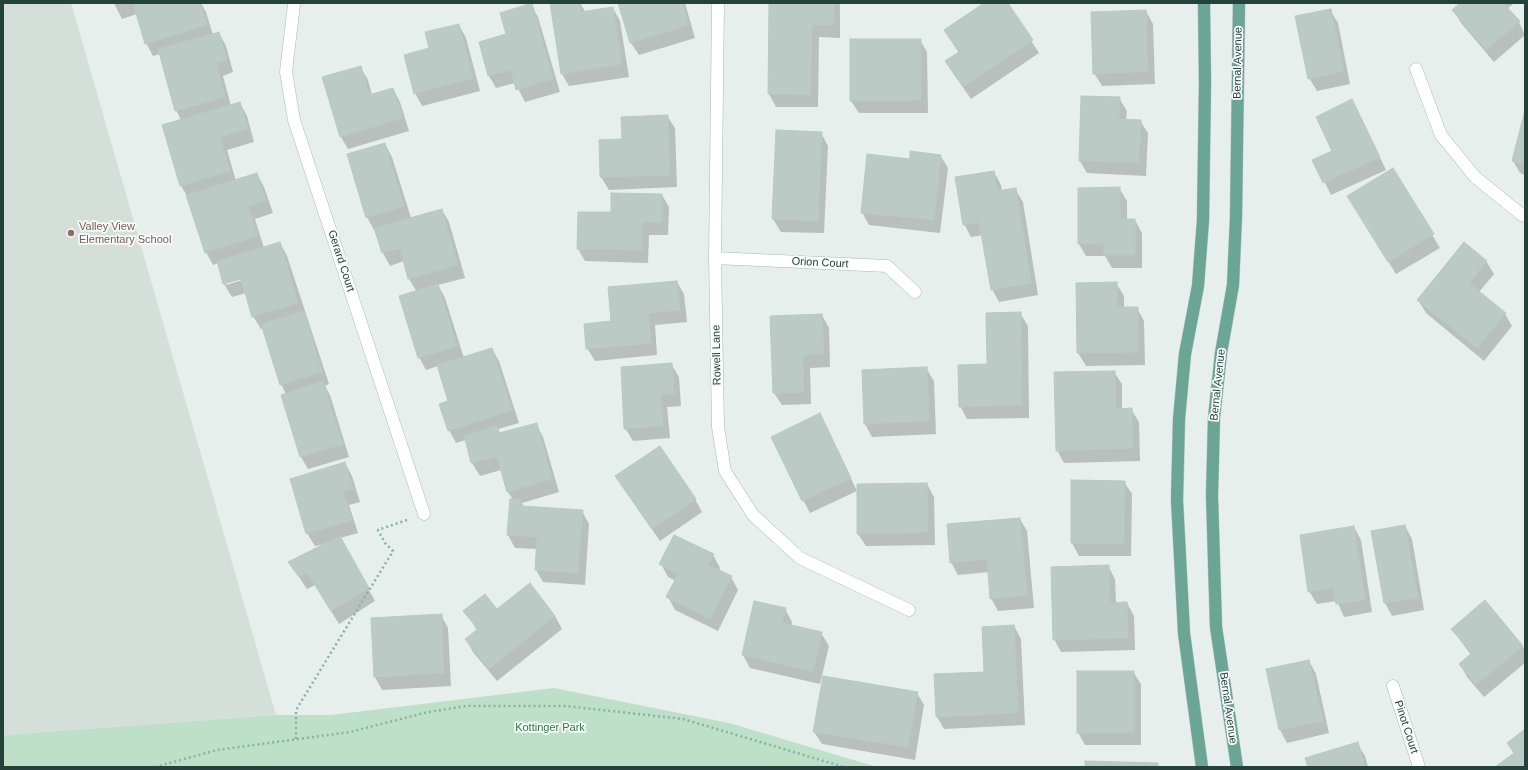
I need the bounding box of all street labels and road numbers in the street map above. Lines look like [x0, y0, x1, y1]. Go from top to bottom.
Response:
street label: Bernal Avenue [1231, 27, 1245, 99]
street label: Gerard Court [325, 228, 357, 294]
street label: Orion Court [791, 255, 849, 271]
street label: Rowell Lane [710, 325, 724, 385]
street label: Bernal Avenue [1208, 349, 1228, 421]
street label: Bernal Avenue [1216, 671, 1240, 745]
street label: Pinot Court [1391, 699, 1421, 755]

